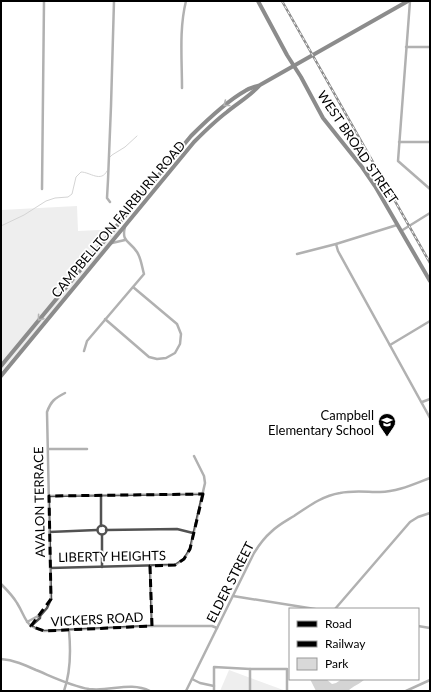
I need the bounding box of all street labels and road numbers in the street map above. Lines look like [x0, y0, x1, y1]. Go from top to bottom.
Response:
street label: WEST BROAD STREET [314, 87, 402, 207]
street label: CAMPBELLTON FAIRBURN ROAD [48, 137, 188, 301]
street label: AVALON TERRACE [30, 447, 48, 557]
street label: ELDER STREET [203, 539, 257, 625]
street label: LIBERTY HEIGHTS [58, 547, 166, 565]
street label: VICKERS ROAD [50, 609, 144, 629]

